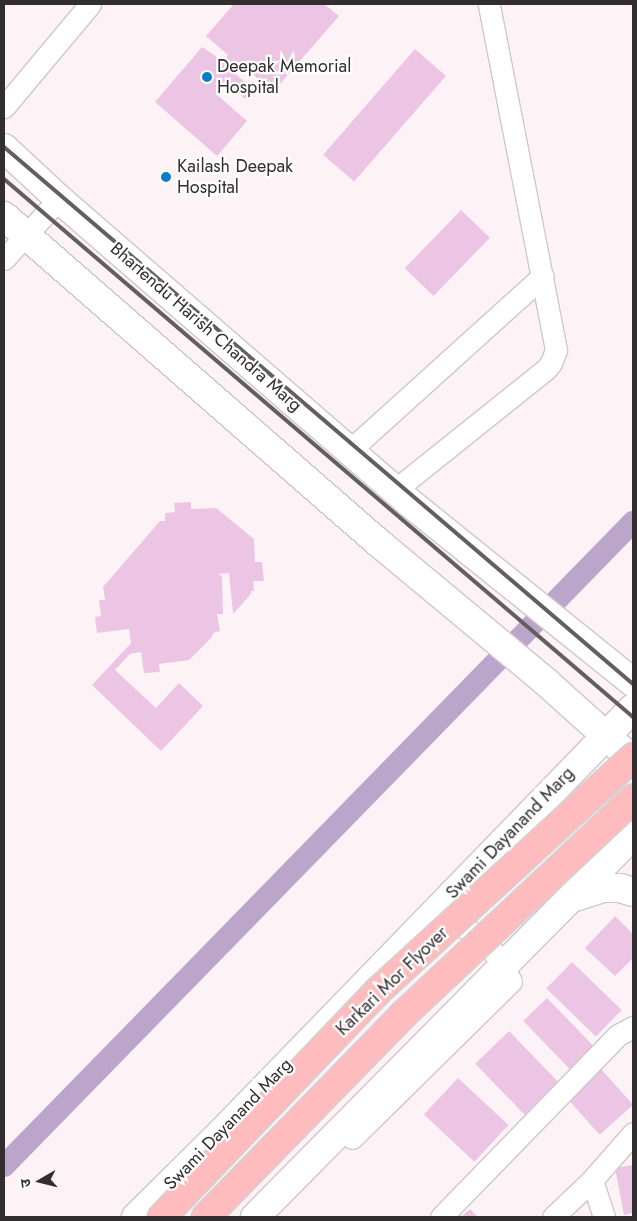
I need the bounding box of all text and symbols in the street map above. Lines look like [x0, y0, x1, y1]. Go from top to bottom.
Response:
place label: Deepak Memorial Hospital [217, 56, 351, 98]
marker: Deepak Memorial Hospital [201, 71, 213, 83]
place label: Kailash Deepak Hospital [177, 156, 293, 198]
marker: Kailash Deepak Hospital [159, 170, 173, 184]
street label: Bhartendu Harish Chandra Marg [106, 238, 306, 416]
street label: Swami Dayanand Marg [441, 763, 579, 903]
street label: Karkari Mor Flyover [332, 922, 452, 1040]
street label: Swami Dayanand Marg [159, 1054, 297, 1194]
north arrow [15, 1156, 65, 1206]
text: उ [15, 1178, 36, 1189]

